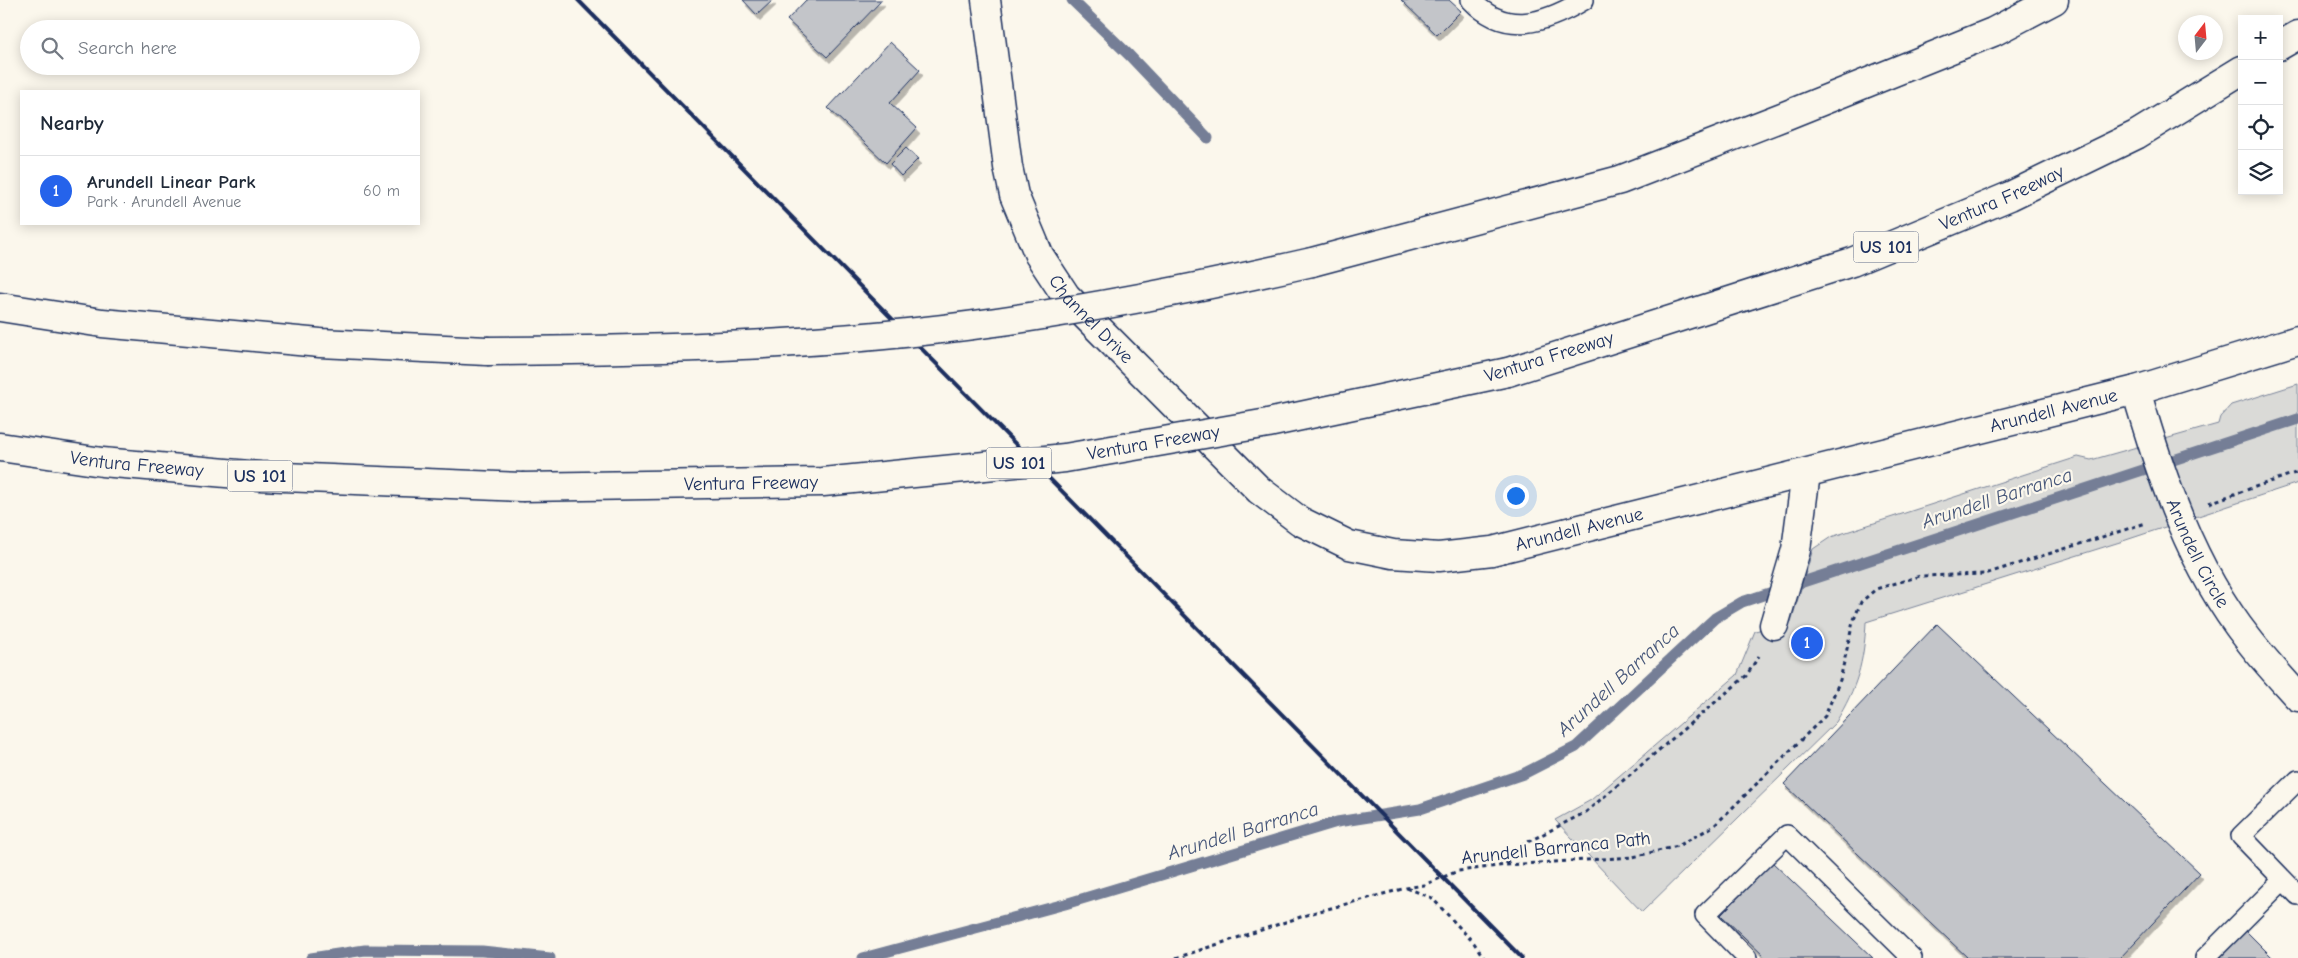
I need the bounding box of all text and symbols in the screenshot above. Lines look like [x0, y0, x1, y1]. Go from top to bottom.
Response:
north arrow [2178, 15, 2223, 60]
map controls [2238, 15, 2283, 195]
button: + [2238, 15, 2283, 60]
search box [20, 20, 420, 75]
icon: search [38, 34, 66, 62]
text: Search here [78, 37, 177, 59]
button: − [2238, 60, 2283, 105]
button: locate [2238, 105, 2283, 150]
text: Nearby [40, 111, 104, 135]
button: layers [2238, 150, 2283, 195]
street label: Ventura Freeway [1936, 160, 2068, 235]
text: Arundell Linear Park [87, 171, 255, 193]
text: 1 [53, 182, 59, 200]
text: 60 m [363, 182, 400, 200]
text: Park · Arundell Avenue [87, 193, 241, 211]
road number: US 101 [1854, 232, 1918, 262]
street label: Channel Drive [1044, 271, 1138, 368]
street label: Ventura Freeway [1482, 327, 1617, 387]
street label: Arundell Avenue [1987, 384, 2120, 437]
street label: Ventura Freeway [1085, 420, 1222, 465]
street label: Ventura Freeway [69, 446, 205, 482]
road number: US 101 [986, 448, 1052, 478]
road number: US 101 [228, 461, 292, 492]
water label: Arundell Barranca [1918, 463, 2075, 533]
street label: Ventura Freeway [684, 471, 819, 495]
your location [1503, 483, 1529, 509]
street label: Arundell Circle [2162, 496, 2234, 612]
street label: Arundell Avenue [1513, 503, 1645, 556]
water label: Arundell Barranca [1551, 619, 1684, 742]
pin: 1 [1791, 624, 1823, 662]
water label: Arundell Barranca [1164, 797, 1321, 865]
street label: Arundell Barranca Path [1460, 827, 1652, 869]

